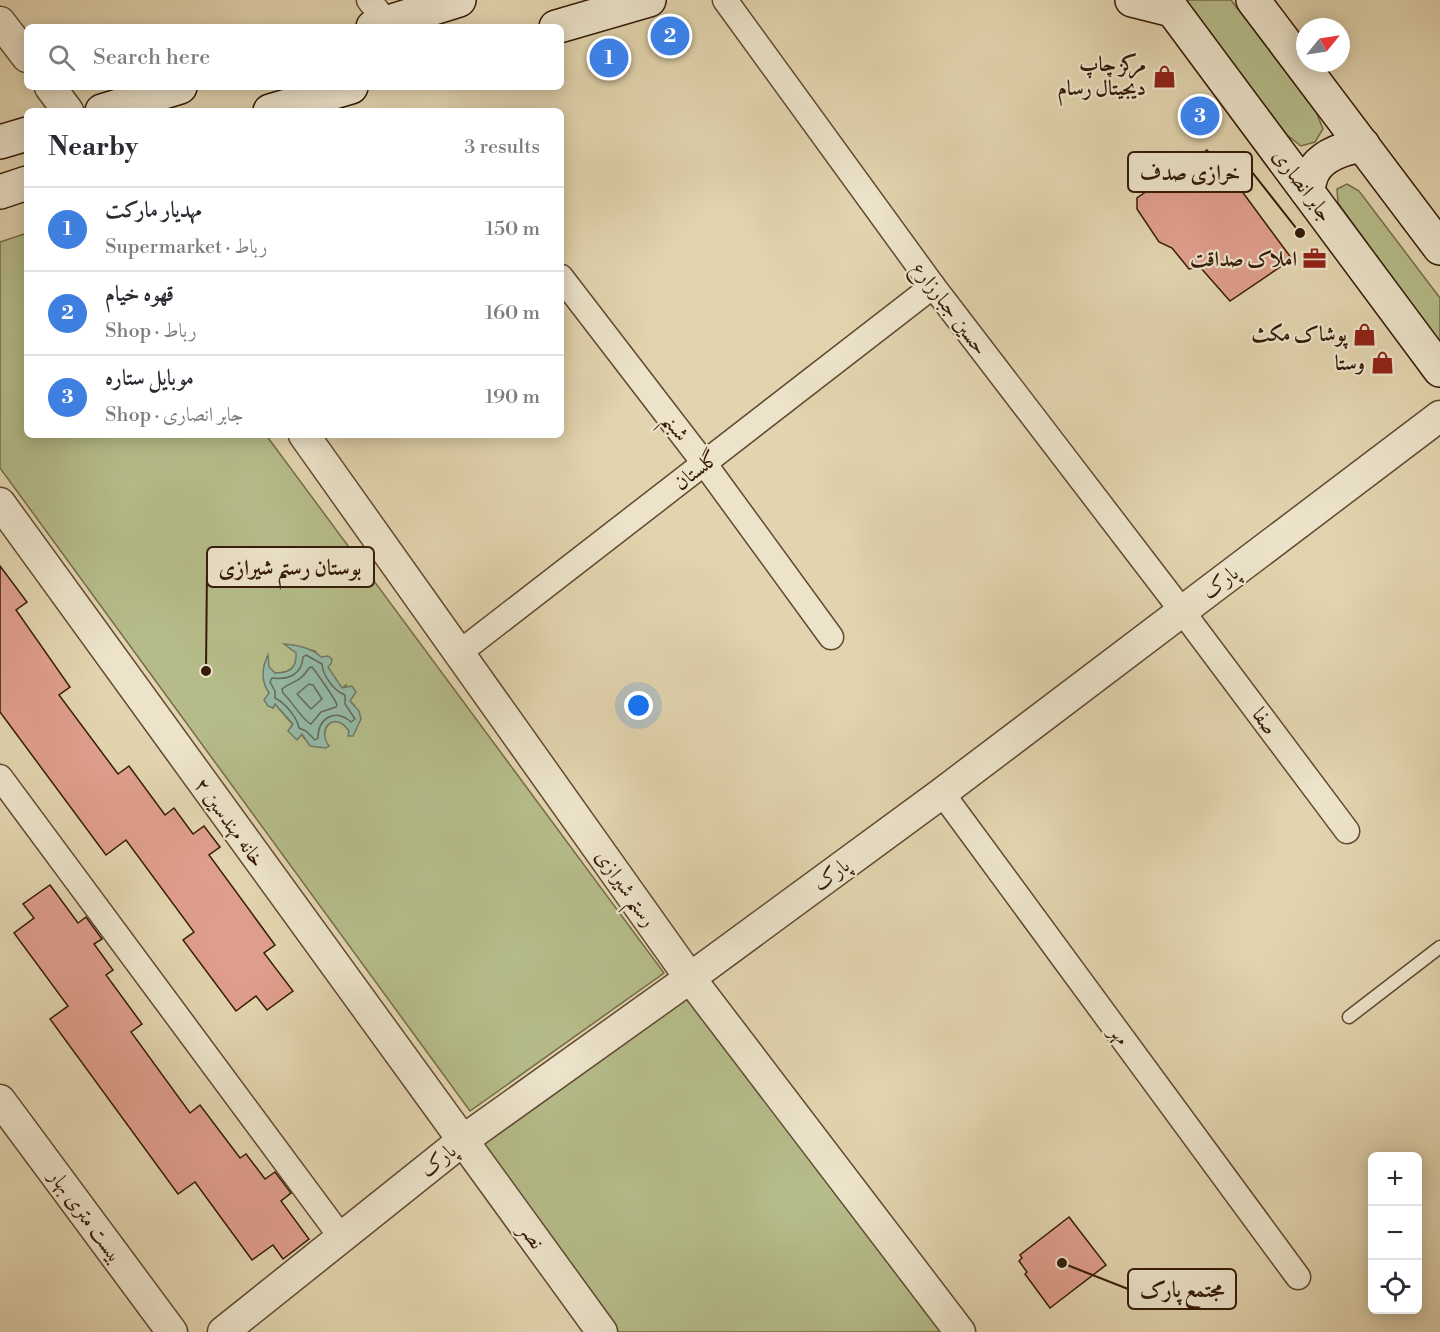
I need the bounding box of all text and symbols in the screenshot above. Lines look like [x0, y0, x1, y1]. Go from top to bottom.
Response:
pin: 2 [650, 14, 690, 58]
north arrow [1296, 18, 1350, 72]
search box [24, 24, 564, 90]
pin: 1 [590, 36, 628, 80]
icon: search [45, 41, 78, 74]
text: Search here [93, 44, 210, 71]
place label: مرکز چاپ دیجیتال رسام [1057, 52, 1146, 107]
shop icon: مرکز چاپ دیجیتال رسام [1151, 63, 1177, 89]
pin: 3 [1180, 94, 1220, 138]
text: Nearby [48, 131, 138, 163]
text: 3 results [464, 135, 540, 160]
street label: جابر انصاری [1266, 144, 1338, 227]
callout: خرازی صدف [1128, 152, 1252, 192]
text: خرازی صدف [1140, 160, 1240, 187]
text: مهدیار مارکت [105, 197, 202, 224]
text: 1 [63, 217, 72, 242]
text: 150 m [485, 217, 540, 242]
text: Supermarket · رباط [105, 235, 268, 260]
office icon: املاک صداقت [1302, 246, 1328, 272]
place label: املاک صداقت [1190, 247, 1297, 273]
street label: حسین جبارزارع [902, 257, 993, 363]
text: قهوه خیام [105, 281, 174, 308]
text: 2 [61, 301, 74, 326]
text: 160 m [485, 301, 540, 326]
text: Shop · رباط [105, 319, 197, 344]
shop icon: پوشاک مکث [1352, 321, 1378, 347]
place label: پوشاک مکث [1251, 322, 1349, 349]
shop icon: وستا [1370, 350, 1396, 376]
place label: وستا [1335, 351, 1365, 377]
text: موبایل ستاره [105, 365, 194, 392]
text: 3 [61, 385, 74, 410]
text: 190 m [485, 385, 540, 410]
text: Shop · جابر انصاری [105, 403, 244, 428]
street label: شبنم [651, 408, 694, 451]
street label: گلستان [668, 444, 724, 496]
callout: بوستان رستم شیرازی [207, 547, 374, 587]
text: بوستان رستم شیرازی [219, 555, 361, 590]
street label: پارک [1197, 560, 1246, 606]
your location [624, 691, 653, 720]
street label: صفا [1246, 703, 1283, 740]
street label: خانه مهندسین ۲ [188, 773, 270, 872]
street label: رستم شیرازی [583, 845, 661, 936]
street label: پارک [808, 852, 857, 898]
street label: مهر [1102, 1019, 1135, 1051]
street label: پارک [415, 1138, 464, 1184]
map controls [1368, 1152, 1422, 1314]
button: + [1368, 1152, 1422, 1206]
street label: بیست متری بهار [41, 1163, 128, 1268]
button: − [1368, 1206, 1422, 1260]
street label: نصر [512, 1217, 549, 1255]
button: locate [1368, 1260, 1422, 1314]
callout: مجتمع پارک [1128, 1269, 1236, 1309]
text: مجتمع پارک [1140, 1277, 1225, 1310]

